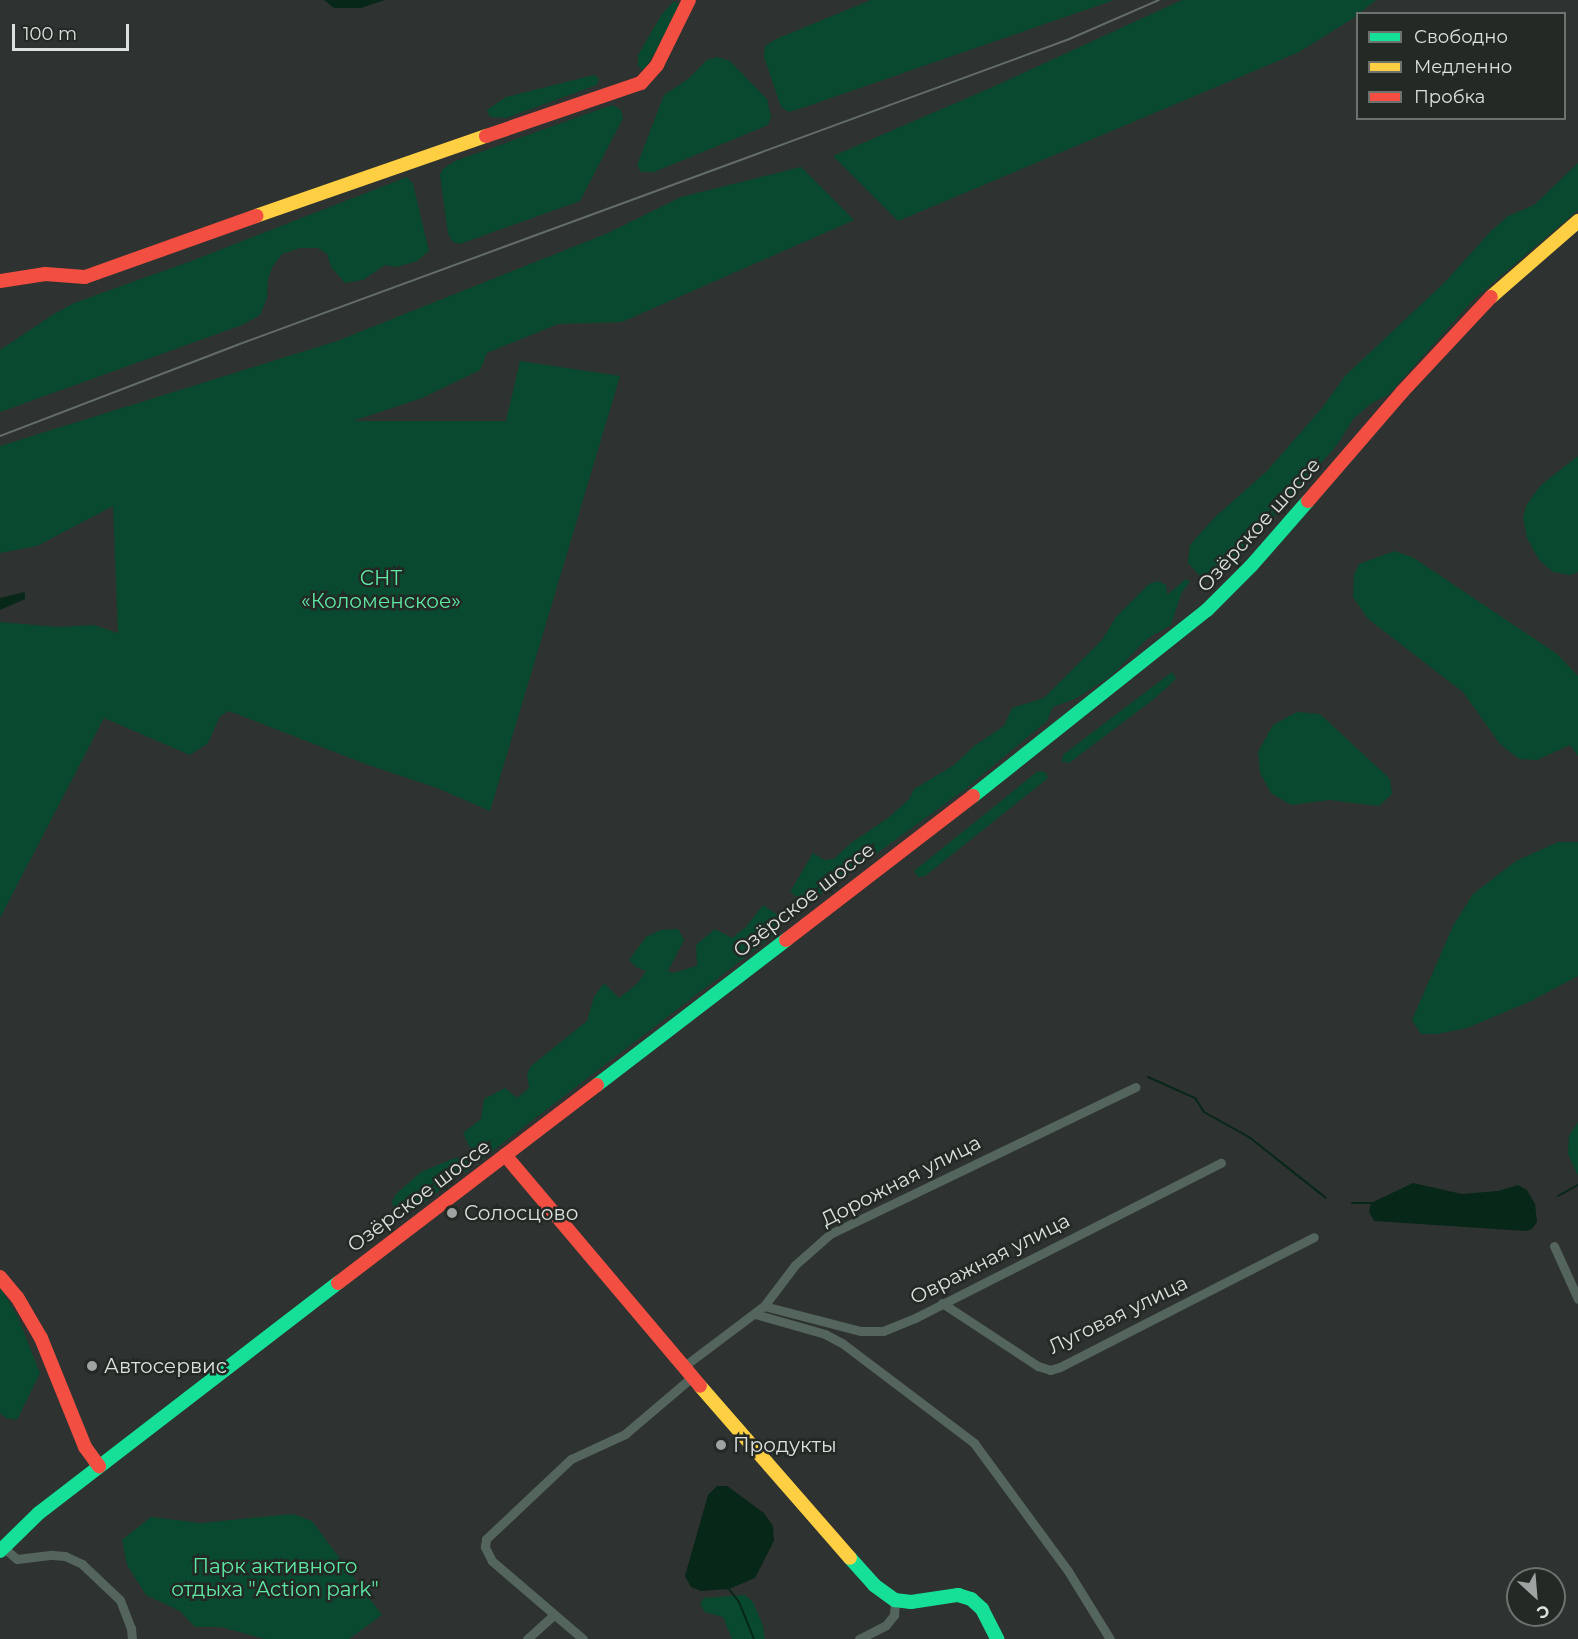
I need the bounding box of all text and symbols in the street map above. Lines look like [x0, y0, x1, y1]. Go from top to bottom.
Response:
scale bar [15, 12, 132, 50]
legend [1356, 12, 1566, 120]
text: 100 m [23, 23, 77, 45]
text: Свободно [1414, 26, 1508, 48]
text: Медленно [1414, 56, 1512, 78]
text: Пробка [1414, 86, 1485, 108]
street label: Озёрское шоссе [1192, 453, 1326, 597]
park label: СНТ «Коломенское» [301, 566, 461, 613]
street label: Озёрское шоссе [729, 837, 879, 963]
street label: Дорожная улица [817, 1130, 985, 1232]
street label: Озёрское шоссе [343, 1135, 495, 1257]
place label: Солосцово [464, 1201, 578, 1225]
marker: Солосцово [445, 1206, 459, 1220]
street label: Овражная улица [906, 1208, 1074, 1310]
street label: Луговая улица [1044, 1271, 1192, 1359]
place label: Автосервис [104, 1354, 227, 1378]
marker: Автосервис [85, 1359, 99, 1373]
place label: Продукты [733, 1433, 837, 1457]
marker: Продукты [714, 1438, 728, 1452]
park label: Парк активного отдыха "Action park" [172, 1554, 378, 1601]
north arrow [1506, 1567, 1566, 1627]
text: С [1534, 1601, 1553, 1623]

